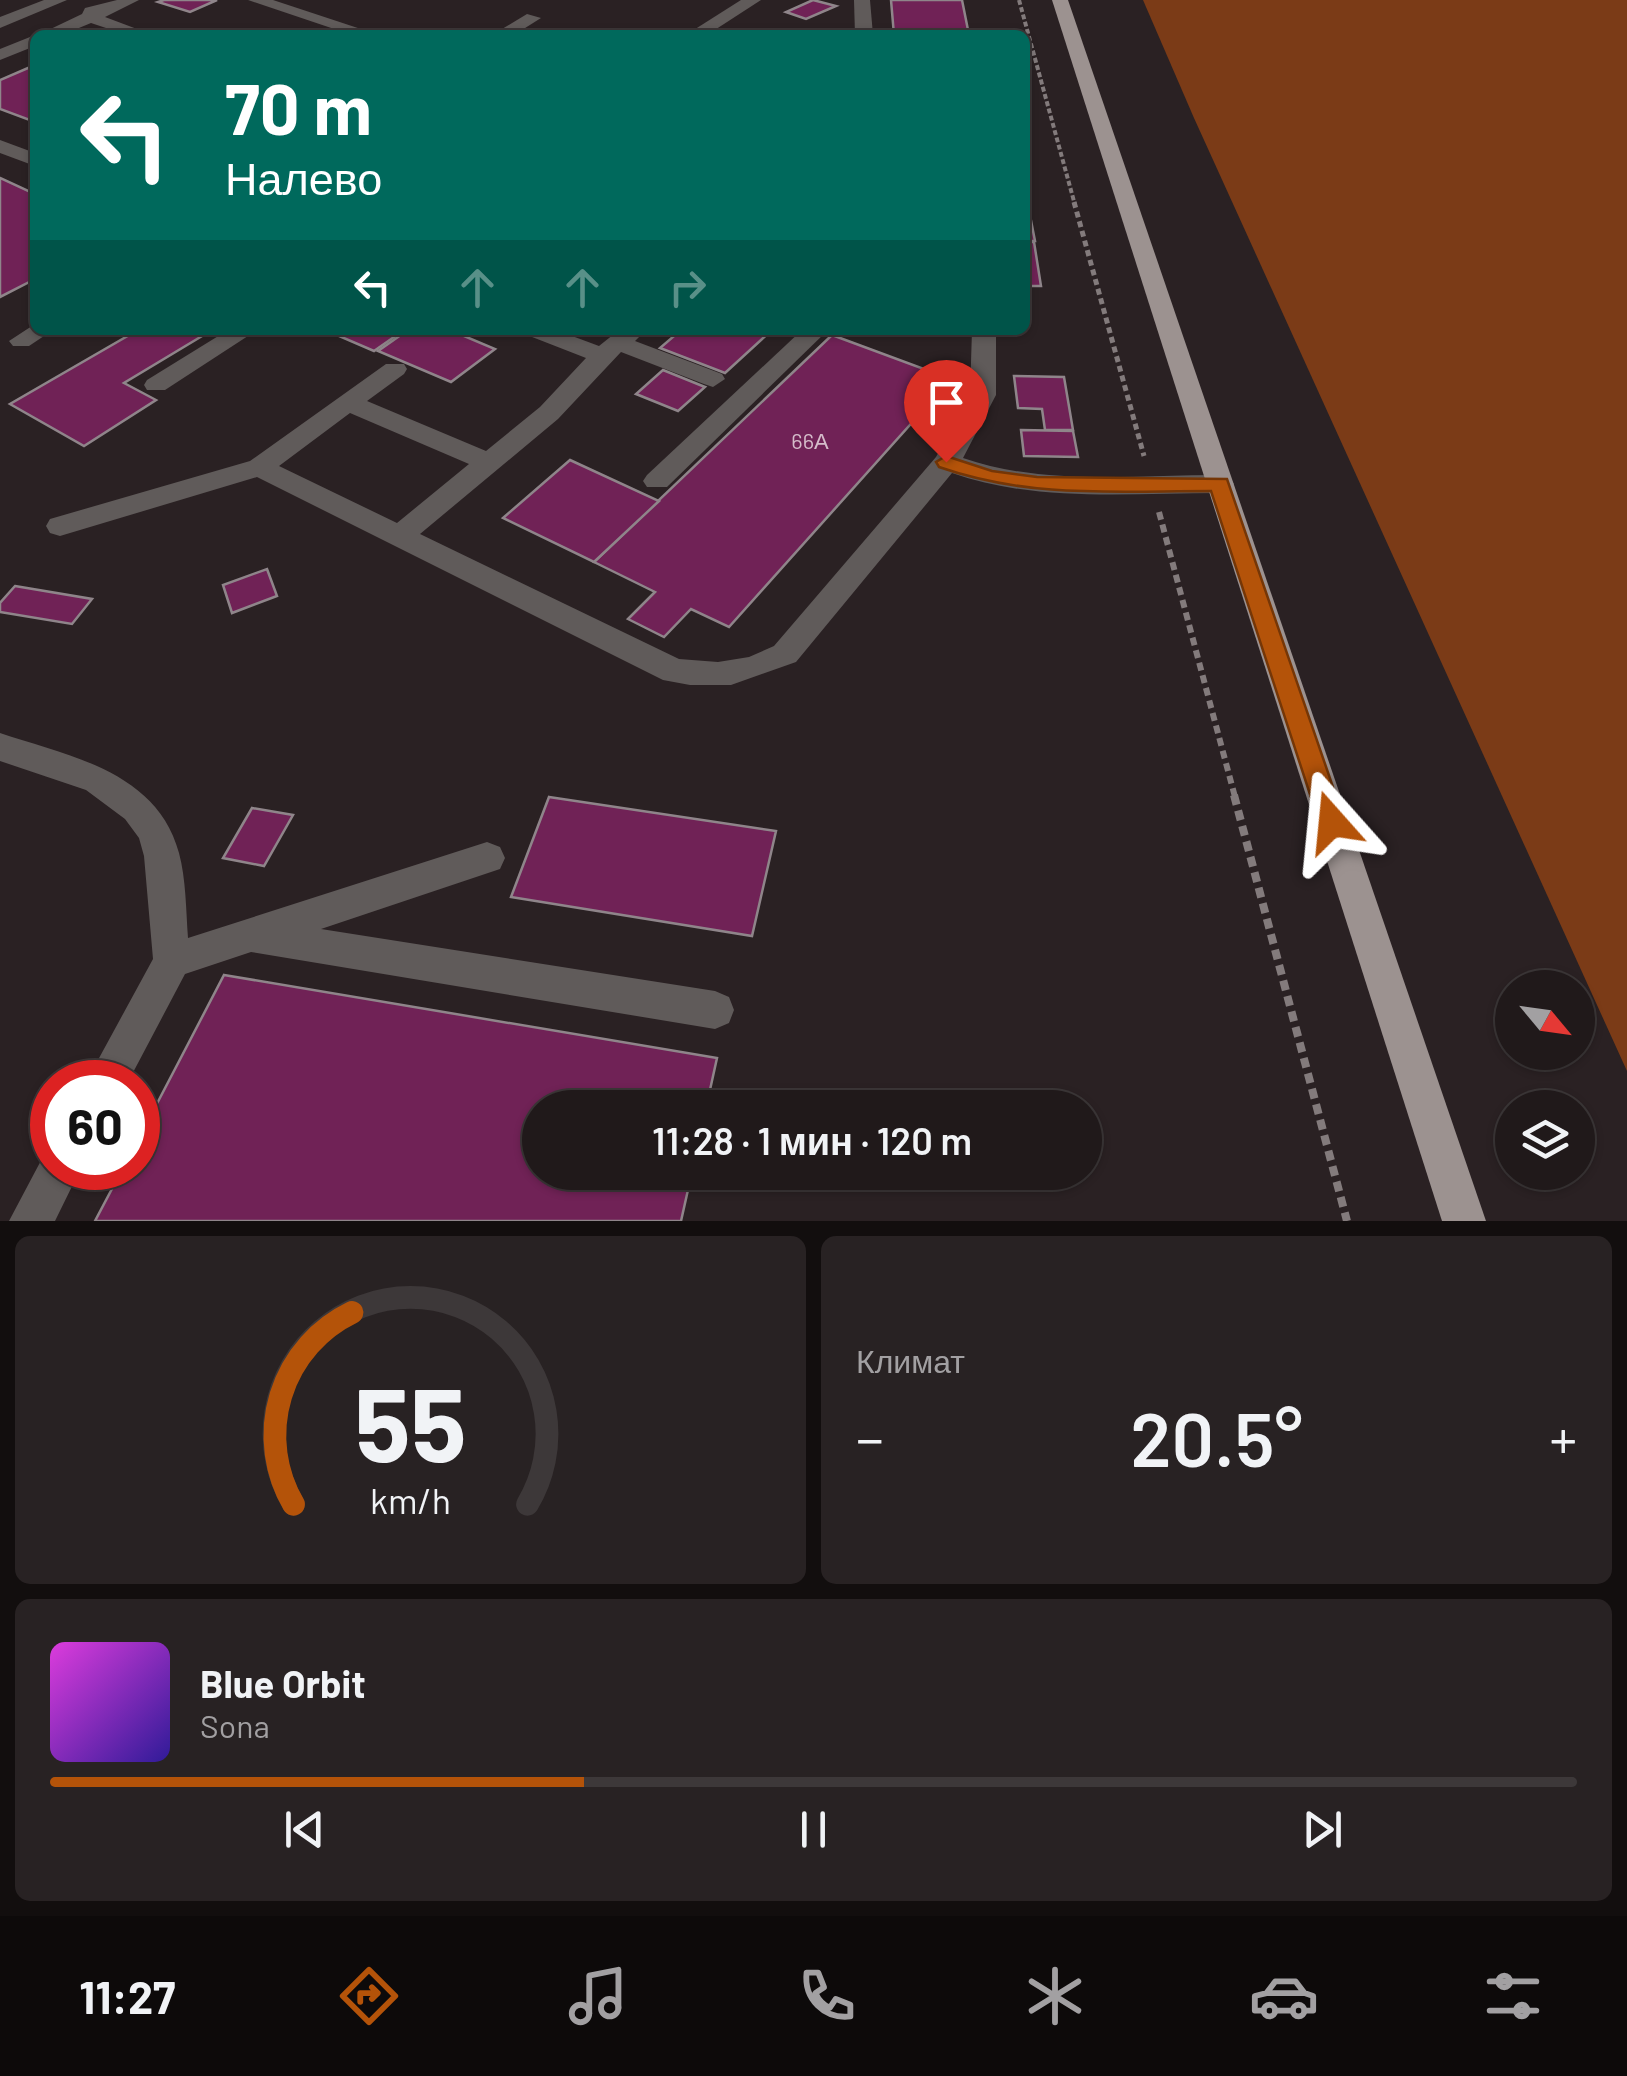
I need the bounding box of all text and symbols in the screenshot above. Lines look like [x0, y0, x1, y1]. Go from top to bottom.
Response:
text: 70 m [225, 65, 372, 149]
icon: left [60, 70, 190, 200]
text: Налево [225, 150, 382, 204]
icon: left [345, 260, 400, 315]
icon: ahead [450, 260, 505, 315]
icon: ahead [555, 260, 610, 315]
icon: right [660, 260, 715, 315]
pin [904, 360, 989, 463]
icon: arrive [919, 375, 974, 430]
house number: 66А [791, 427, 829, 453]
position arrow [1280, 770, 1384, 874]
north arrow [1495, 970, 1595, 1070]
map controls [1495, 970, 1595, 1190]
speed limit sign: 60 [30, 1060, 160, 1190]
button: layers [1495, 1090, 1595, 1190]
text: 11:28 · 1 мин · 120 m [652, 1117, 972, 1163]
text: Климат [856, 1341, 965, 1379]
text: 55 [354, 1358, 467, 1483]
text: 20.5° [1130, 1392, 1303, 1482]
text: − [856, 1404, 884, 1470]
text: + [1549, 1404, 1577, 1470]
text: km/h [370, 1478, 451, 1521]
text: Blue Orbit [200, 1660, 366, 1706]
text: Sona [200, 1706, 270, 1744]
icon: previous [277, 1802, 332, 1857]
icon: pause [786, 1802, 841, 1857]
icon: next [1295, 1802, 1350, 1857]
icon: directions [334, 1961, 404, 2031]
icon: music [563, 1961, 633, 2031]
icon: phone [792, 1961, 862, 2031]
icon: climate [1020, 1961, 1090, 2031]
icon: car [1249, 1961, 1319, 2031]
icon: filters [1478, 1961, 1548, 2031]
text: 11:27 [79, 1969, 175, 2023]

